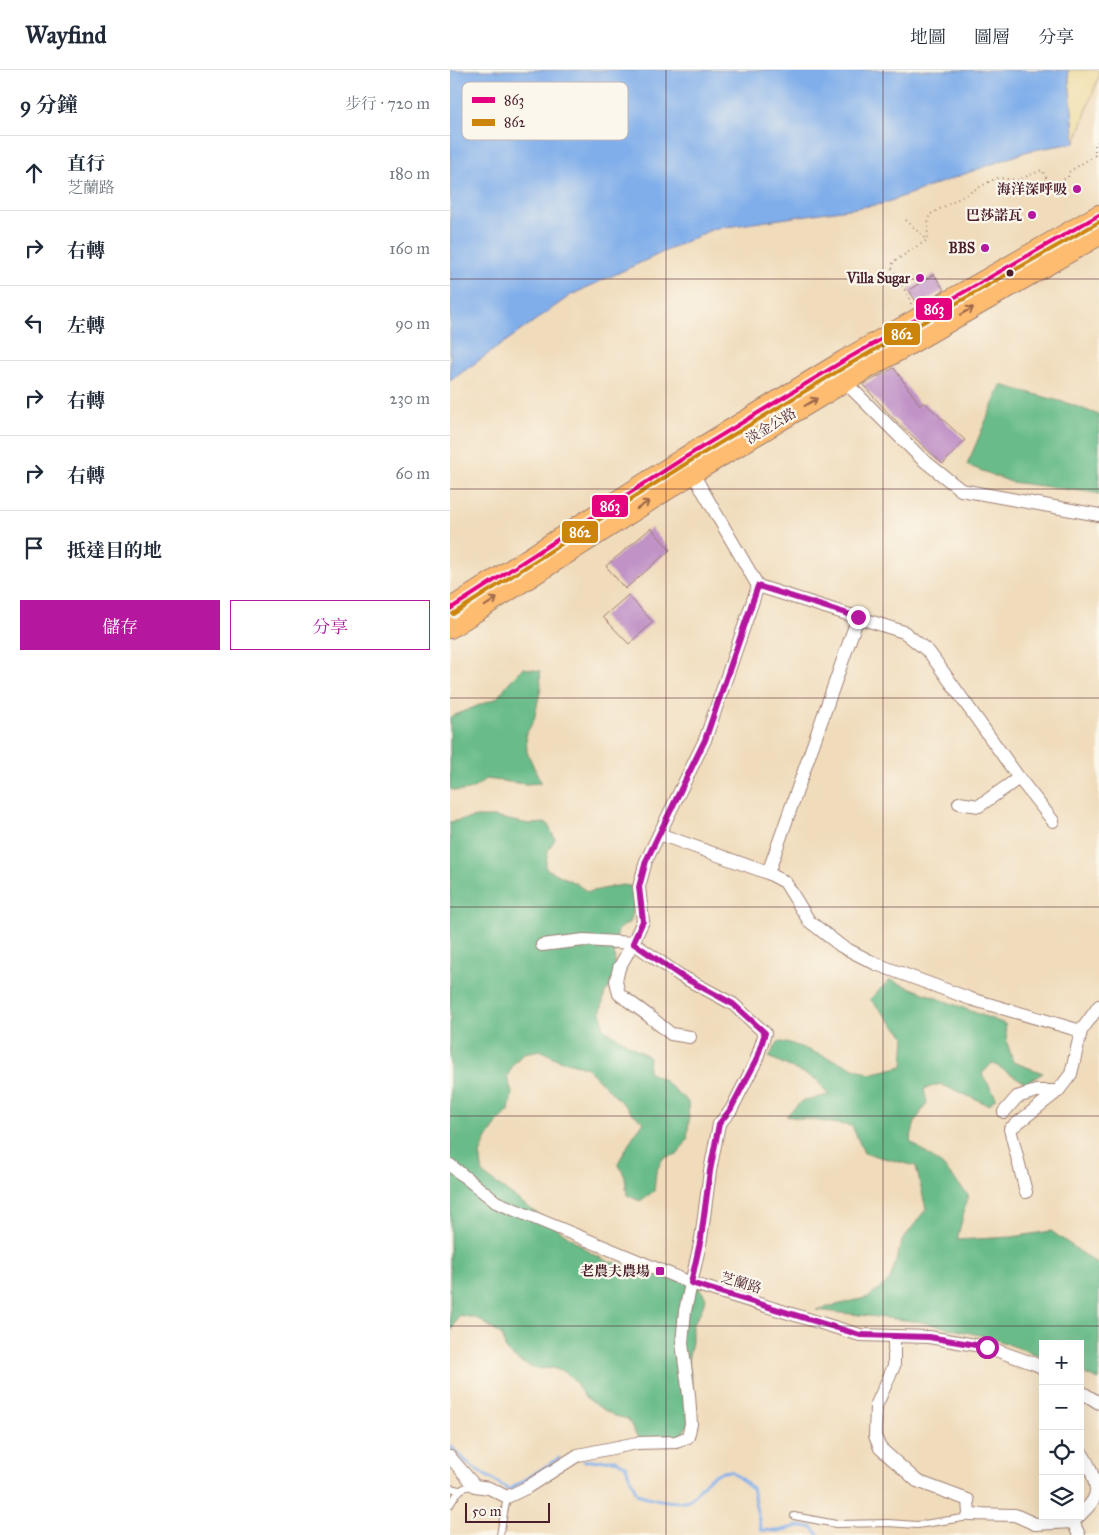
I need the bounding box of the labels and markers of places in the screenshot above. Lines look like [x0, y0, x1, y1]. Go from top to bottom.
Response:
place label: 海洋深呼吸 [997, 181, 1068, 198]
marker: 海洋深呼吸 [1071, 183, 1083, 195]
place label: 巴莎諾瓦 [966, 207, 1022, 224]
marker: 巴莎諾瓦 [1026, 209, 1038, 221]
place label: BBS [949, 240, 975, 257]
marker: BBS [979, 242, 991, 254]
unlabelled marker [1005, 268, 1015, 278]
place label: Villa Sugar [846, 270, 911, 288]
marker: Villa Sugar [914, 272, 926, 284]
place label: 老農夫農場 [580, 1263, 650, 1280]
marker: 老農夫農場 [654, 1265, 666, 1277]

